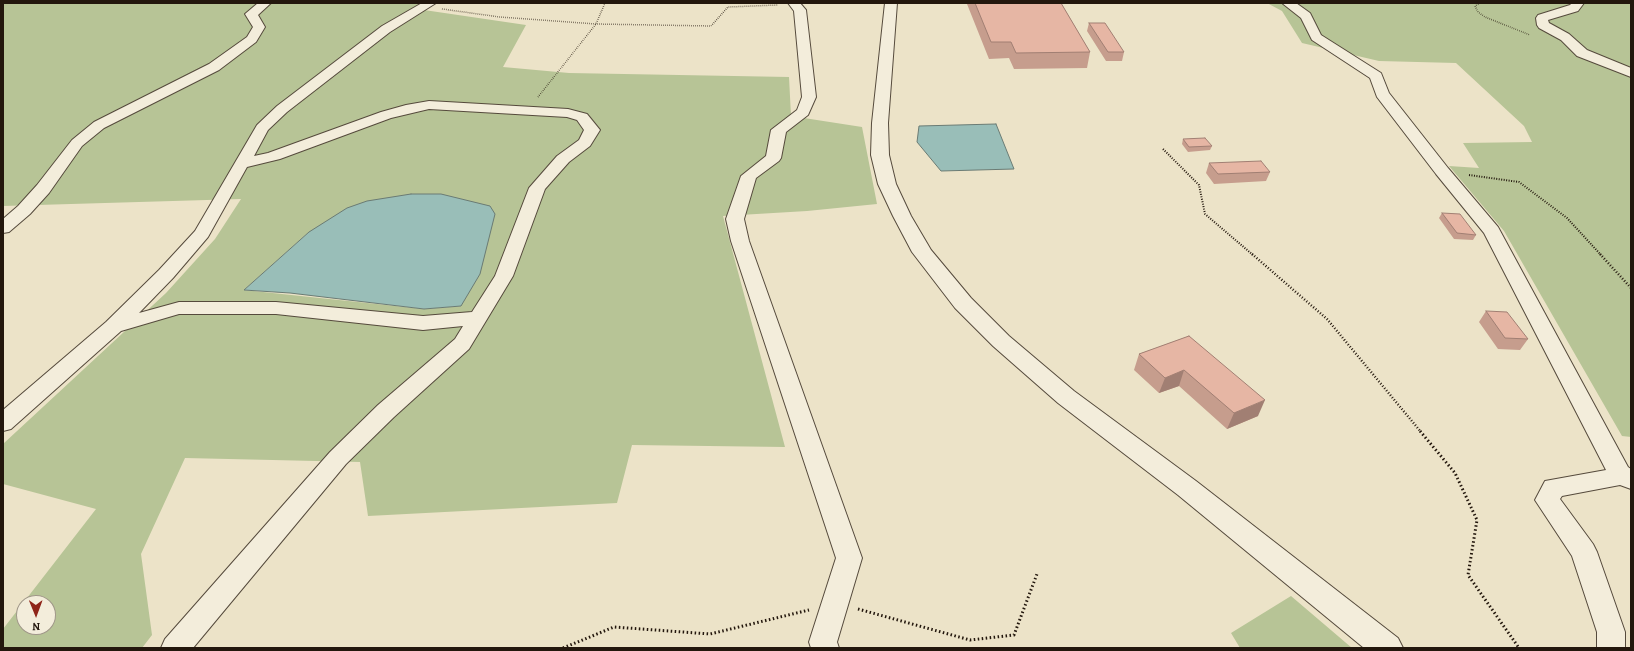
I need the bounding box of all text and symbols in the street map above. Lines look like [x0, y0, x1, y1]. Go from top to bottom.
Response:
north arrow [16, 595, 56, 635]
text: N [32, 619, 40, 634]

